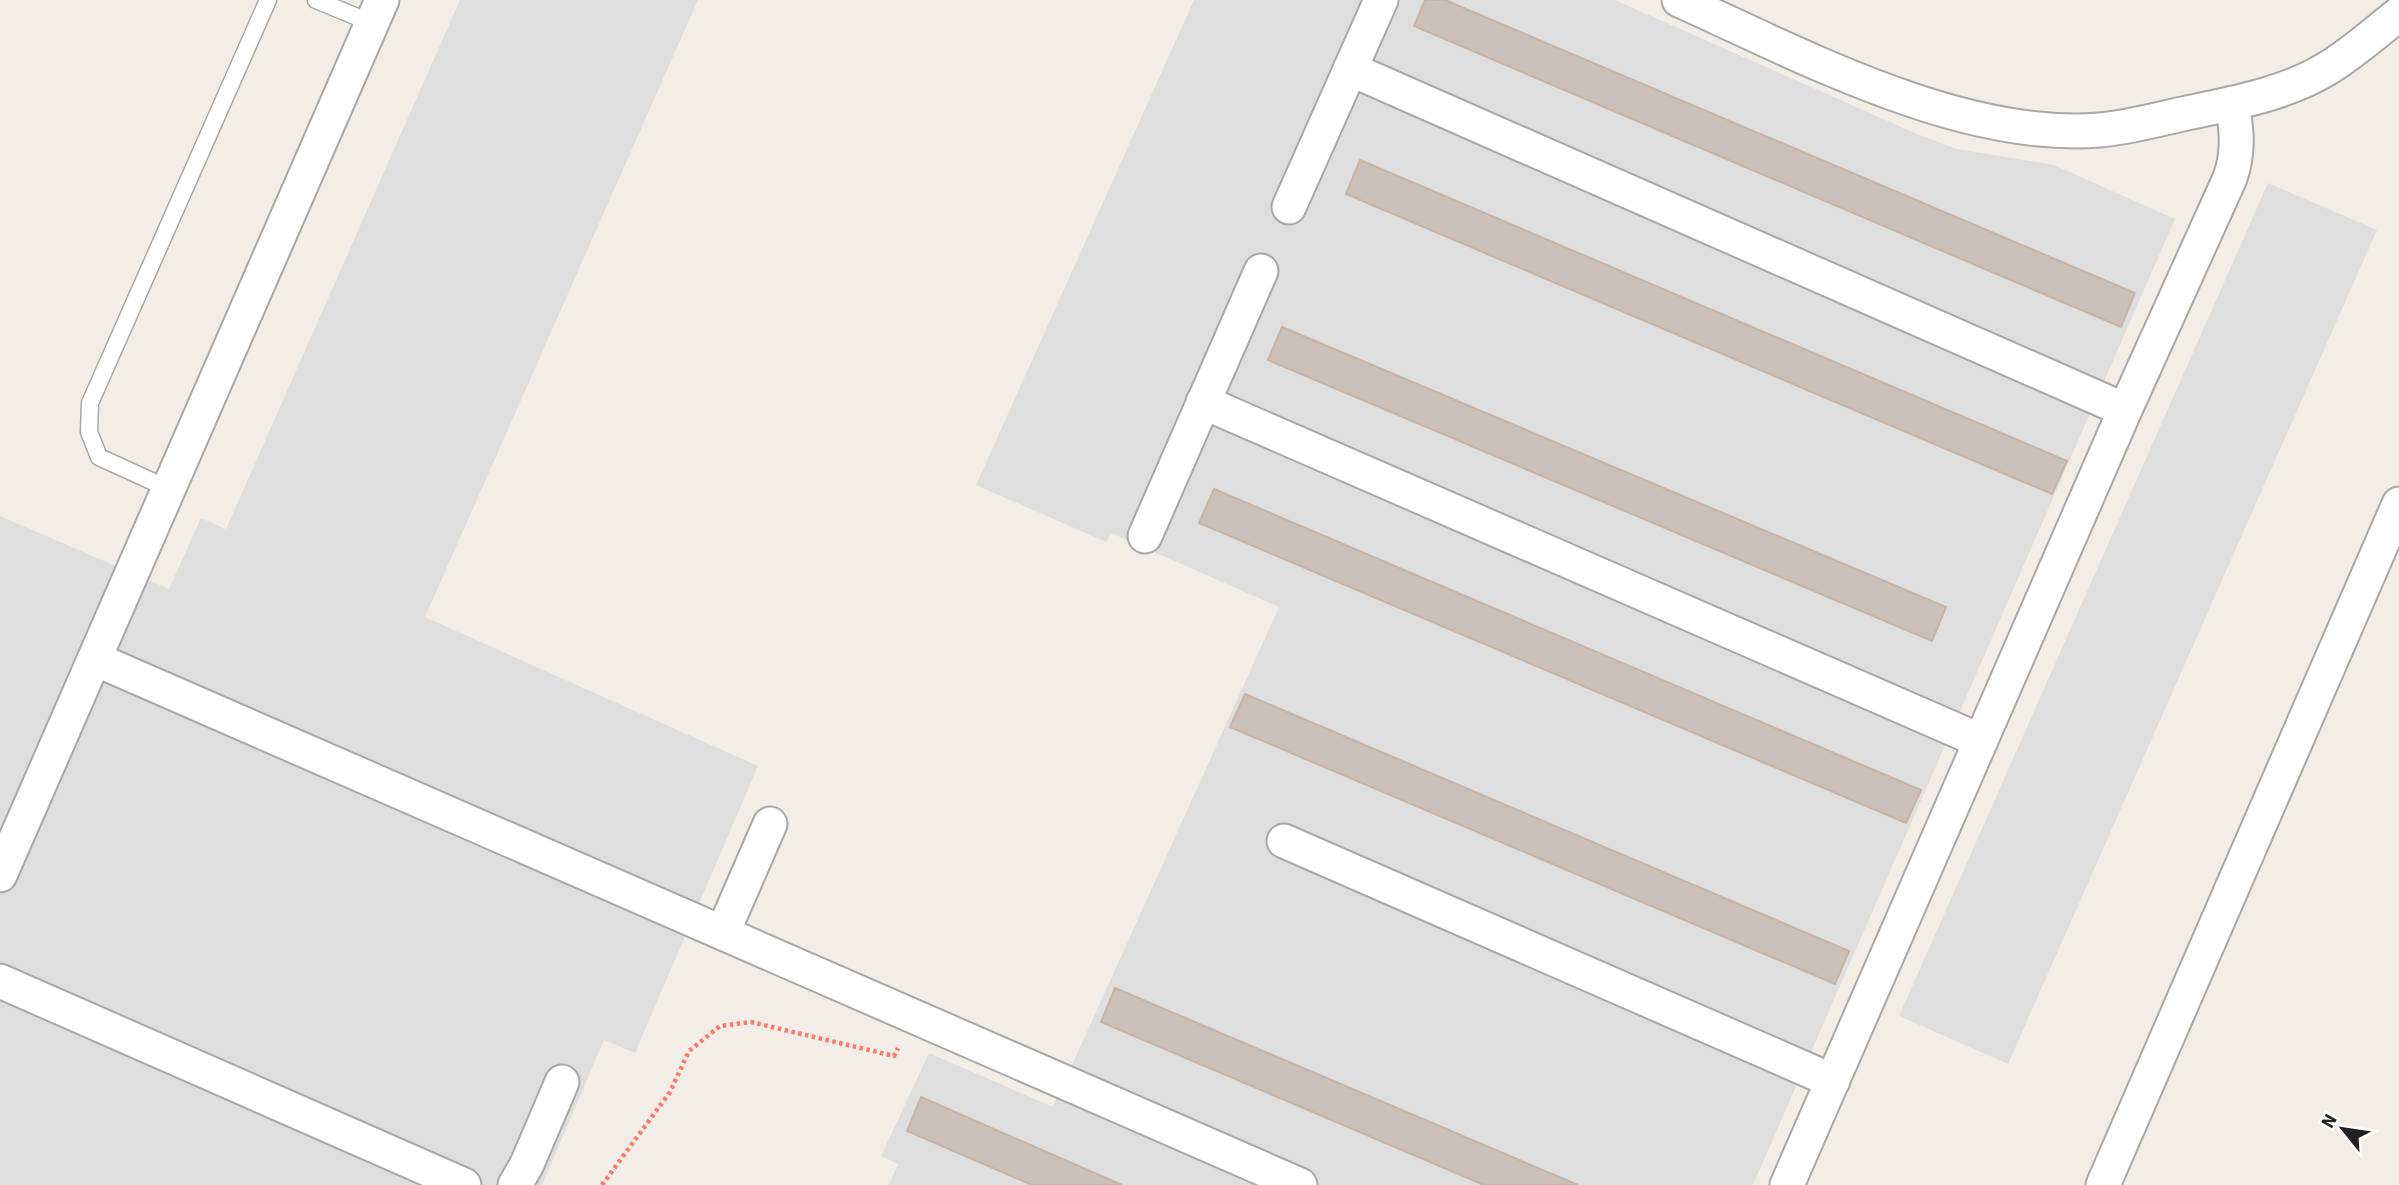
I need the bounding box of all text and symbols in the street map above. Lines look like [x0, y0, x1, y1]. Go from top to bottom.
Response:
north arrow [2308, 1094, 2378, 1164]
text: N [2315, 1109, 2344, 1133]

